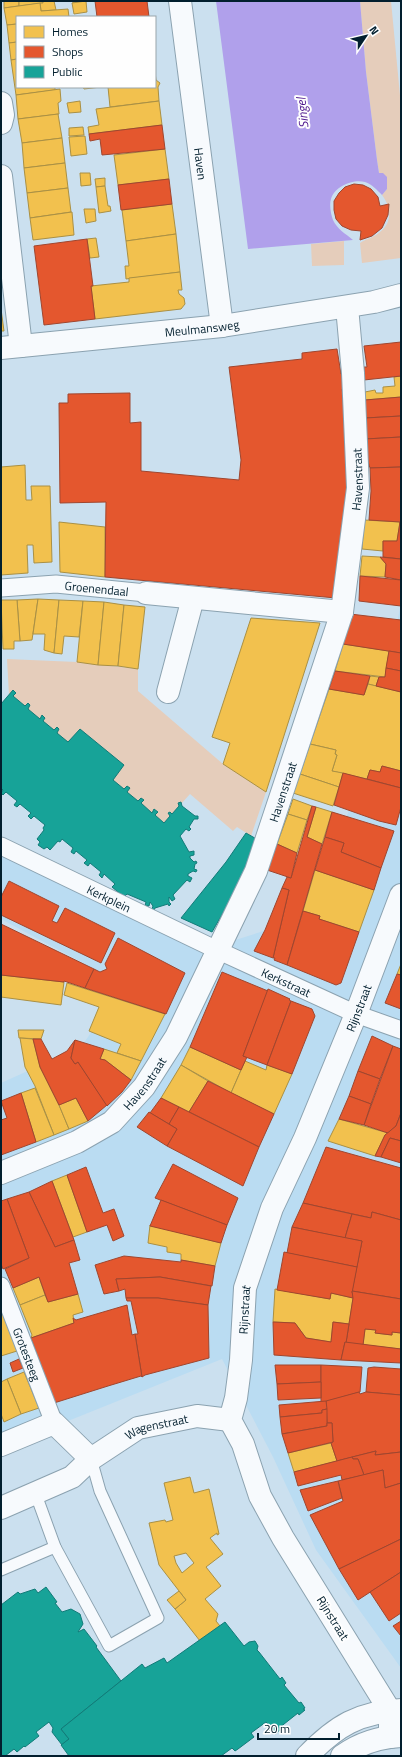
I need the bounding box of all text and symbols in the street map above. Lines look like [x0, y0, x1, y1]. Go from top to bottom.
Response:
legend [16, 16, 156, 88]
north arrow [346, 16, 386, 56]
text: Homes [52, 22, 88, 41]
text: N [365, 23, 383, 38]
text: Shops [52, 42, 84, 61]
text: Public [52, 62, 82, 81]
water label: Singel [290, 95, 314, 129]
street label: Haven [190, 146, 213, 181]
street label: Meulmansweg [164, 314, 240, 341]
street label: Havenstraat [346, 447, 368, 512]
street label: Groenendaal [64, 575, 129, 601]
street label: Havenstraat [263, 758, 301, 824]
street label: Kerkplein [84, 879, 134, 917]
street label: Kerkstraat [258, 962, 315, 1002]
street label: Rijnstraat [340, 981, 376, 1034]
street label: Havenstraat [118, 1052, 171, 1114]
street label: Rijnstraat [233, 1281, 255, 1335]
street label: Grotesteeg [8, 1324, 46, 1384]
street label: Wagenstraat [121, 1408, 190, 1444]
street label: Rijnstraat [312, 1592, 355, 1645]
scale bar [258, 1715, 339, 1741]
text: 20 m [264, 1719, 290, 1738]

